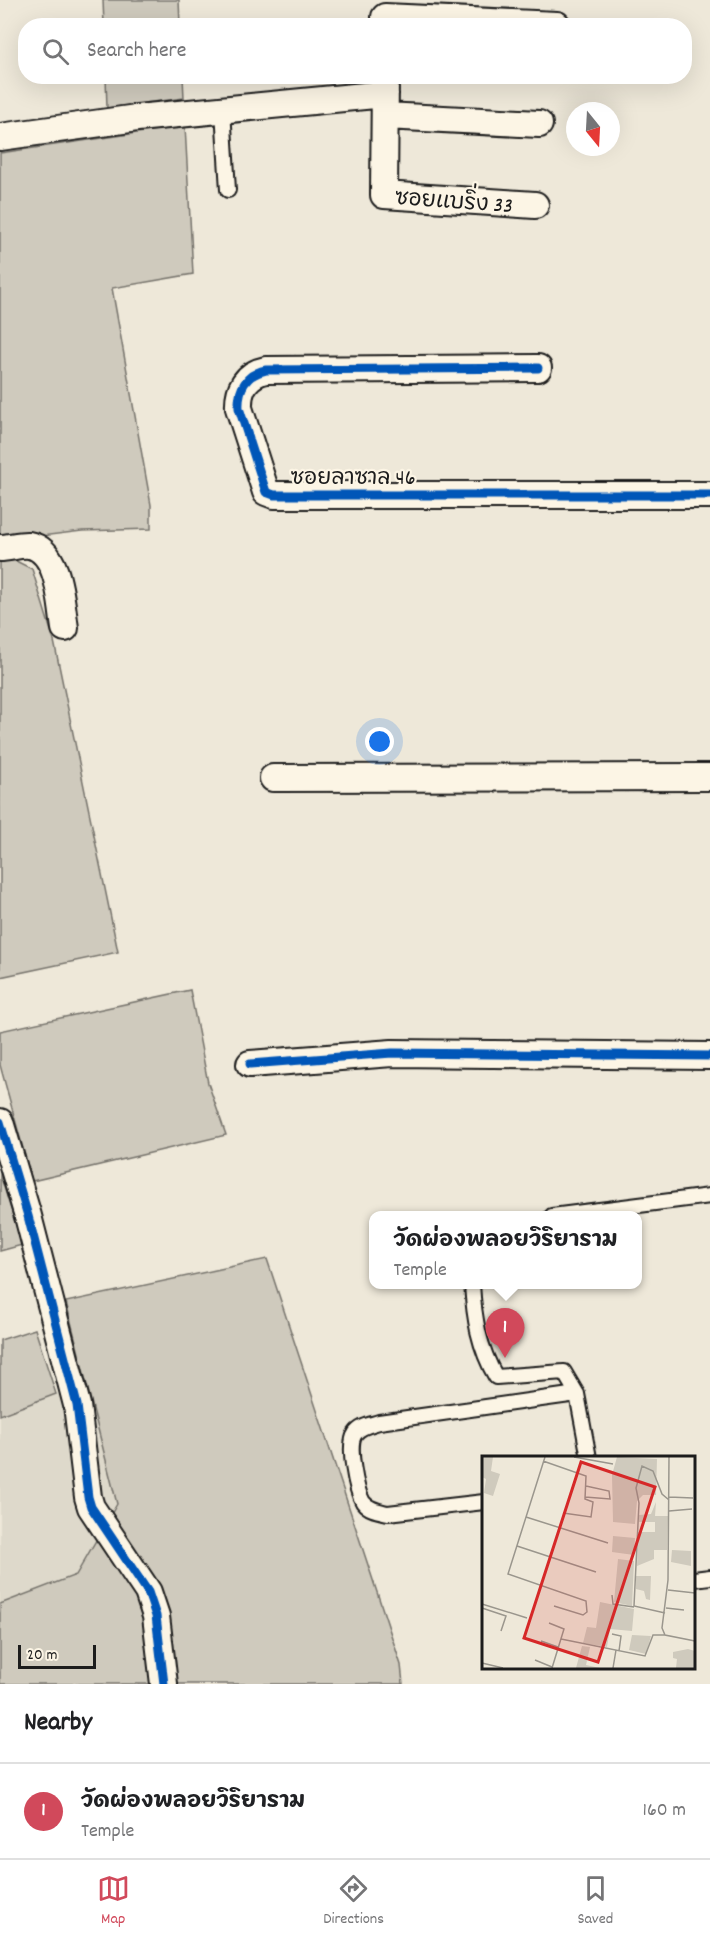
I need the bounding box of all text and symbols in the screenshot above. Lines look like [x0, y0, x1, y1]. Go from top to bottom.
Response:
search box [18, 18, 692, 84]
icon: search [39, 35, 72, 68]
text: Search here [87, 36, 186, 67]
north arrow [566, 102, 620, 156]
street label: ซอยแบริ่ง 33 [394, 177, 514, 223]
street label: ซอยลาซาล 46 [290, 464, 416, 495]
your location [365, 727, 394, 756]
popup [369, 1211, 642, 1289]
text: วัดผ่องพลอยวิริยาราม [393, 1226, 618, 1257]
text: Temple [393, 1257, 447, 1285]
pin: 1 [486, 1308, 524, 1358]
inset map [482, 1456, 695, 1669]
scale bar [18, 1642, 96, 1670]
text: 20 m [27, 1644, 57, 1667]
text: Nearby [24, 1705, 92, 1742]
text: วัดผ่องพลอยวิริยาราม [81, 1787, 305, 1818]
text: 1 [41, 1797, 46, 1825]
text: 160 m [643, 1797, 686, 1825]
text: Temple [81, 1818, 134, 1846]
tab: Map [97, 1872, 130, 1931]
tab: Directions [323, 1872, 384, 1931]
tab: Saved [577, 1872, 613, 1931]

